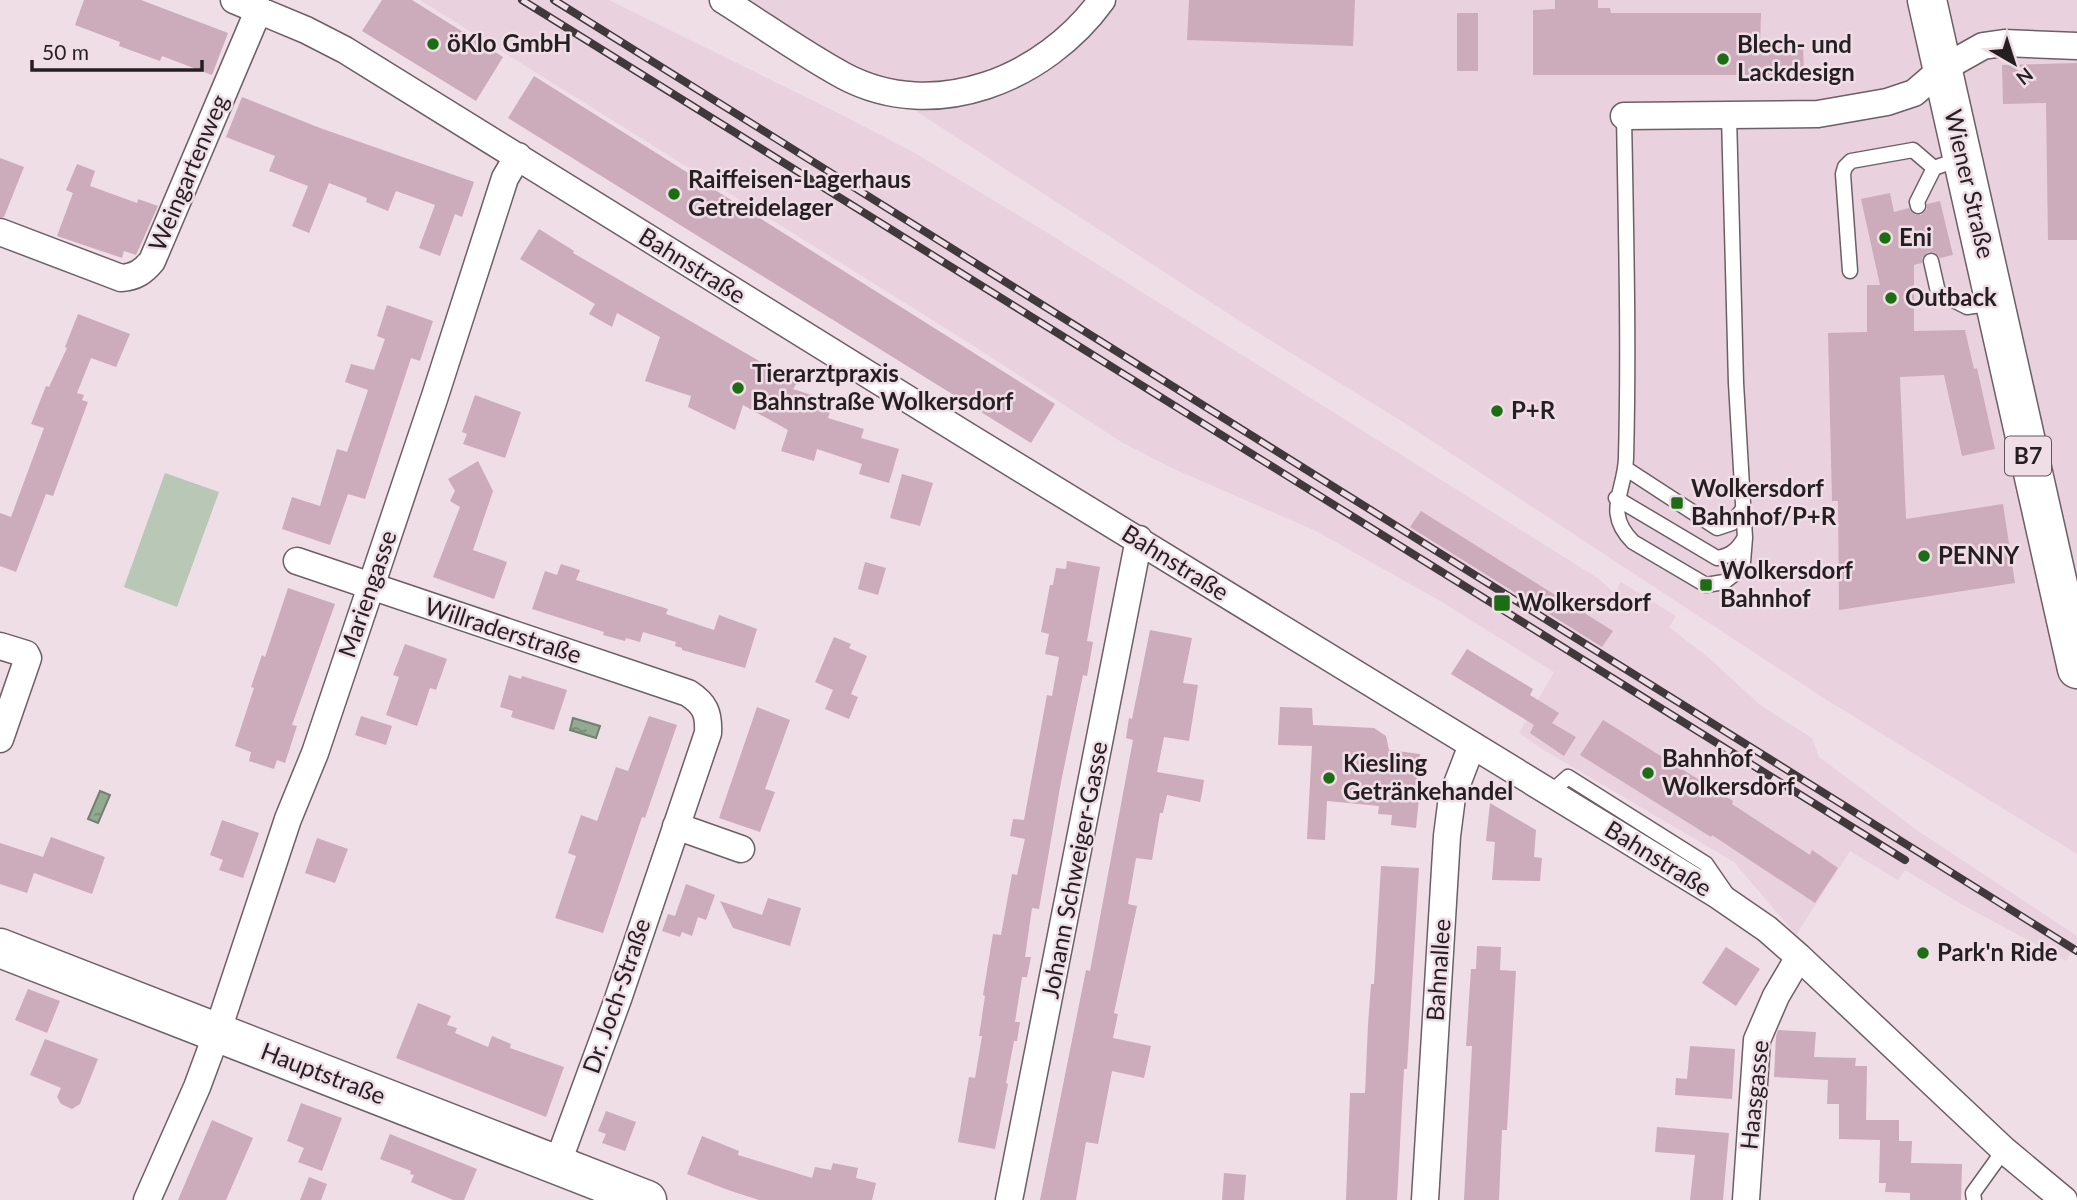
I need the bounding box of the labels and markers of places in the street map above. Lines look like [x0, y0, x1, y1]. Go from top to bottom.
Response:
place label: öKlo GmbH [447, 28, 572, 57]
place label: Blech- und Lackdesign [1737, 29, 1855, 86]
marker: öKlo GmbH [425, 36, 441, 52]
marker: Blech- und Lackdesign [1715, 51, 1731, 67]
place label: Raiffeisen-Lagerhaus Getreidelager [688, 164, 911, 221]
marker: Raiffeisen-Lagerhaus Getreidelager [666, 186, 682, 202]
place label: Eni [1899, 222, 1932, 251]
marker: Eni [1877, 230, 1893, 246]
place label: Outback [1905, 282, 1997, 311]
marker: Outback [1883, 290, 1899, 306]
place label: Tierarztpraxis Bahnstraße Wolkersdorf [752, 358, 1014, 415]
marker: Tierarztpraxis Bahnstraße Wolkersdorf [730, 380, 746, 396]
place label: P+R [1511, 395, 1556, 424]
marker: P+R [1489, 403, 1505, 419]
place label: Wolkersdorf Bahnhof/P+R [1691, 473, 1837, 530]
marker: Wolkersdorf Bahnhof/P+R [1669, 495, 1685, 511]
place label: PENNY [1938, 540, 2020, 569]
marker: PENNY [1916, 548, 1932, 564]
place label: Wolkersdorf Bahnhof [1720, 555, 1853, 612]
marker: Wolkersdorf Bahnhof [1698, 577, 1714, 593]
place label: Wolkersdorf [1518, 587, 1651, 616]
marker: Wolkersdorf [1492, 593, 1512, 613]
place label: Bahnhof Wolkersdorf [1662, 743, 1795, 800]
place label: Kiesling Getränkehandel [1343, 748, 1513, 805]
marker: Bahnhof Wolkersdorf [1640, 765, 1656, 781]
marker: Kiesling Getränkehandel [1321, 770, 1337, 786]
place label: Park'n Ride [1937, 937, 2058, 966]
marker: Park'n Ride [1915, 945, 1931, 961]

